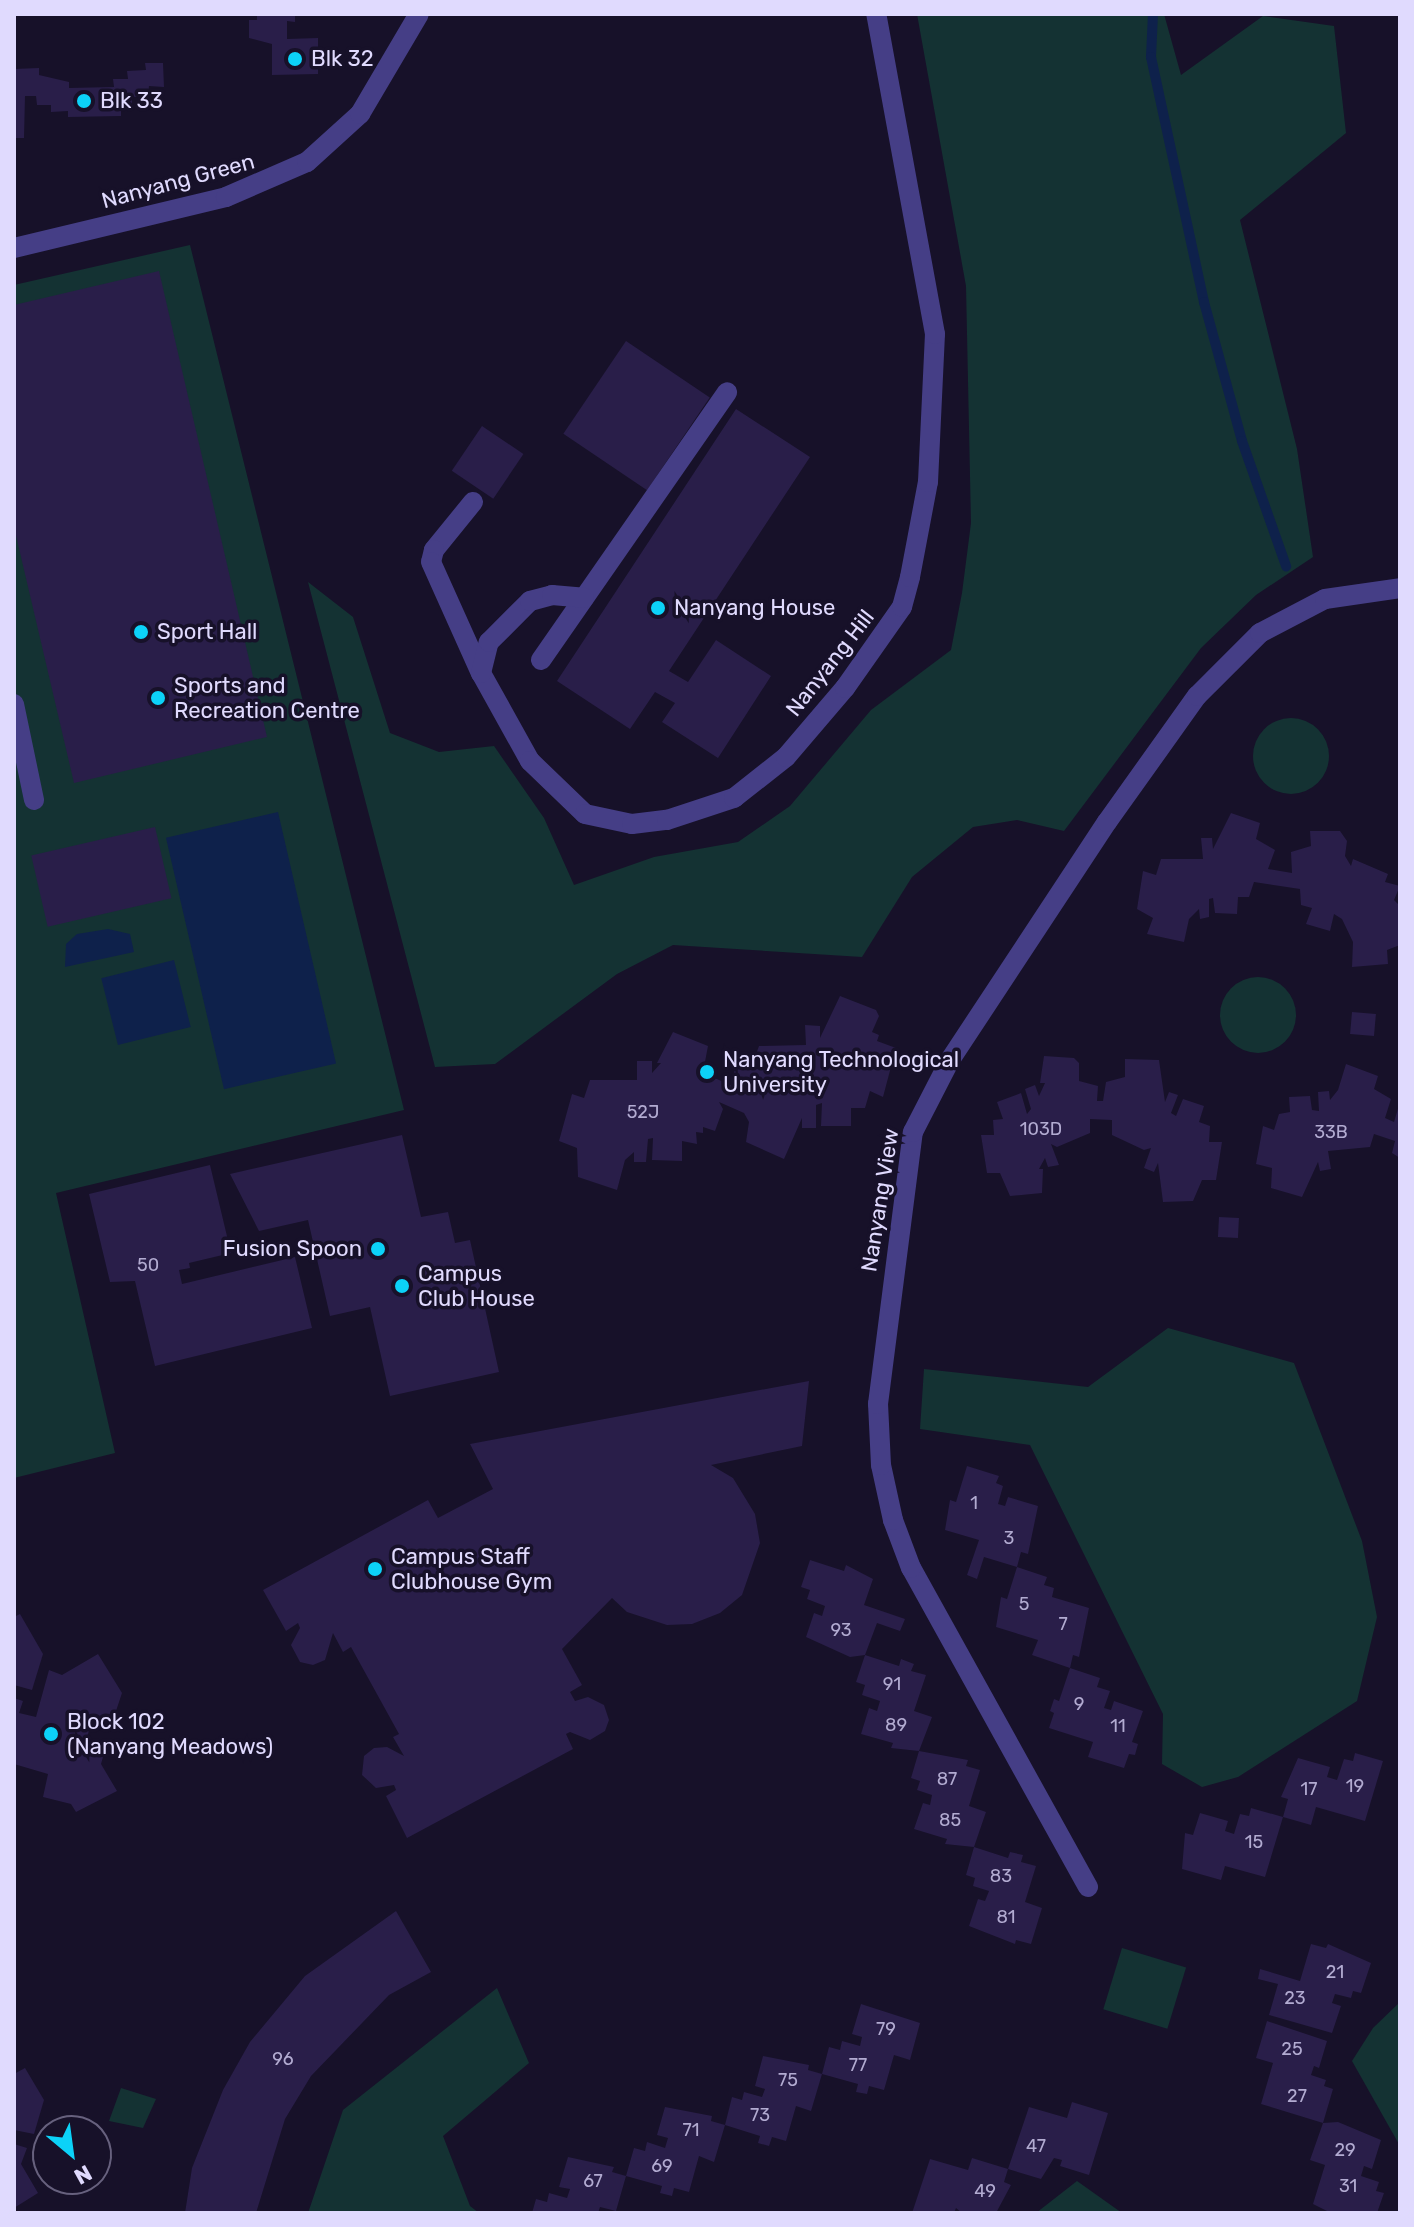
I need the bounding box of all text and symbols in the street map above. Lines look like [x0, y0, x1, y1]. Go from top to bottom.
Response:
place label: Blk 32 [311, 46, 374, 72]
marker: Blk 32 [286, 50, 304, 68]
place label: Blk 33 [100, 88, 163, 114]
marker: Blk 33 [75, 92, 93, 110]
street label: Nanyang Green [99, 148, 257, 214]
place label: Nanyang House [674, 595, 835, 621]
marker: Nanyang House [649, 599, 667, 617]
street label: Nanyang Hill [780, 604, 880, 722]
place label: Sport Hall [157, 619, 257, 645]
marker: Sport Hall [132, 623, 150, 641]
place label: Sports and Recreation Centre [174, 672, 360, 724]
marker: Sports and Recreation Centre [149, 689, 167, 707]
place label: Nanyang Technological University [723, 1046, 960, 1098]
marker: Nanyang Technological University [698, 1063, 716, 1081]
house number: 52J [627, 1101, 659, 1123]
house number: 103D [1020, 1118, 1062, 1140]
house number: 33B [1314, 1121, 1348, 1143]
street label: Nanyang View [856, 1126, 904, 1274]
place label: Fusion Spoon [223, 1236, 362, 1262]
marker: Fusion Spoon [369, 1240, 387, 1258]
house number: 50 [137, 1254, 159, 1276]
place label: Campus Club House [418, 1260, 535, 1312]
marker: Campus Club House [393, 1277, 411, 1295]
house number: 1 [970, 1492, 978, 1514]
house number: 3 [1004, 1527, 1014, 1549]
place label: Campus Staff Clubhouse Gym [391, 1543, 552, 1594]
marker: Campus Staff Clubhouse Gym [366, 1560, 384, 1578]
house number: 5 [1019, 1593, 1029, 1615]
house number: 7 [1058, 1613, 1068, 1635]
house number: 93 [830, 1619, 852, 1641]
house number: 91 [883, 1673, 901, 1695]
house number: 9 [1074, 1693, 1084, 1715]
place label: Block 102 (Nanyang Meadows) [67, 1708, 273, 1760]
house number: 89 [885, 1714, 907, 1736]
house number: 11 [1110, 1715, 1126, 1737]
marker: Block 102 (Nanyang Meadows) [42, 1725, 60, 1743]
house number: 87 [937, 1768, 957, 1790]
house number: 19 [1346, 1775, 1364, 1797]
house number: 17 [1301, 1778, 1317, 1800]
house number: 85 [939, 1809, 961, 1831]
house number: 15 [1245, 1831, 1263, 1853]
house number: 83 [990, 1865, 1012, 1887]
house number: 81 [996, 1906, 1016, 1928]
house number: 21 [1326, 1961, 1344, 1983]
house number: 23 [1284, 1987, 1306, 2009]
house number: 79 [876, 2018, 896, 2040]
house number: 25 [1281, 2038, 1303, 2060]
house number: 96 [272, 2048, 294, 2070]
house number: 77 [849, 2054, 867, 2076]
house number: 75 [778, 2069, 798, 2091]
house number: 27 [1287, 2085, 1307, 2107]
house number: 73 [750, 2104, 770, 2126]
north arrow [32, 2115, 112, 2195]
house number: 71 [683, 2119, 699, 2141]
house number: 47 [1026, 2135, 1046, 2157]
house number: 29 [1334, 2139, 1356, 2161]
house number: 69 [651, 2155, 673, 2177]
text: N [69, 2159, 96, 2190]
house number: 67 [583, 2170, 603, 2192]
house number: 31 [1339, 2175, 1357, 2197]
house number: 49 [974, 2180, 996, 2202]

